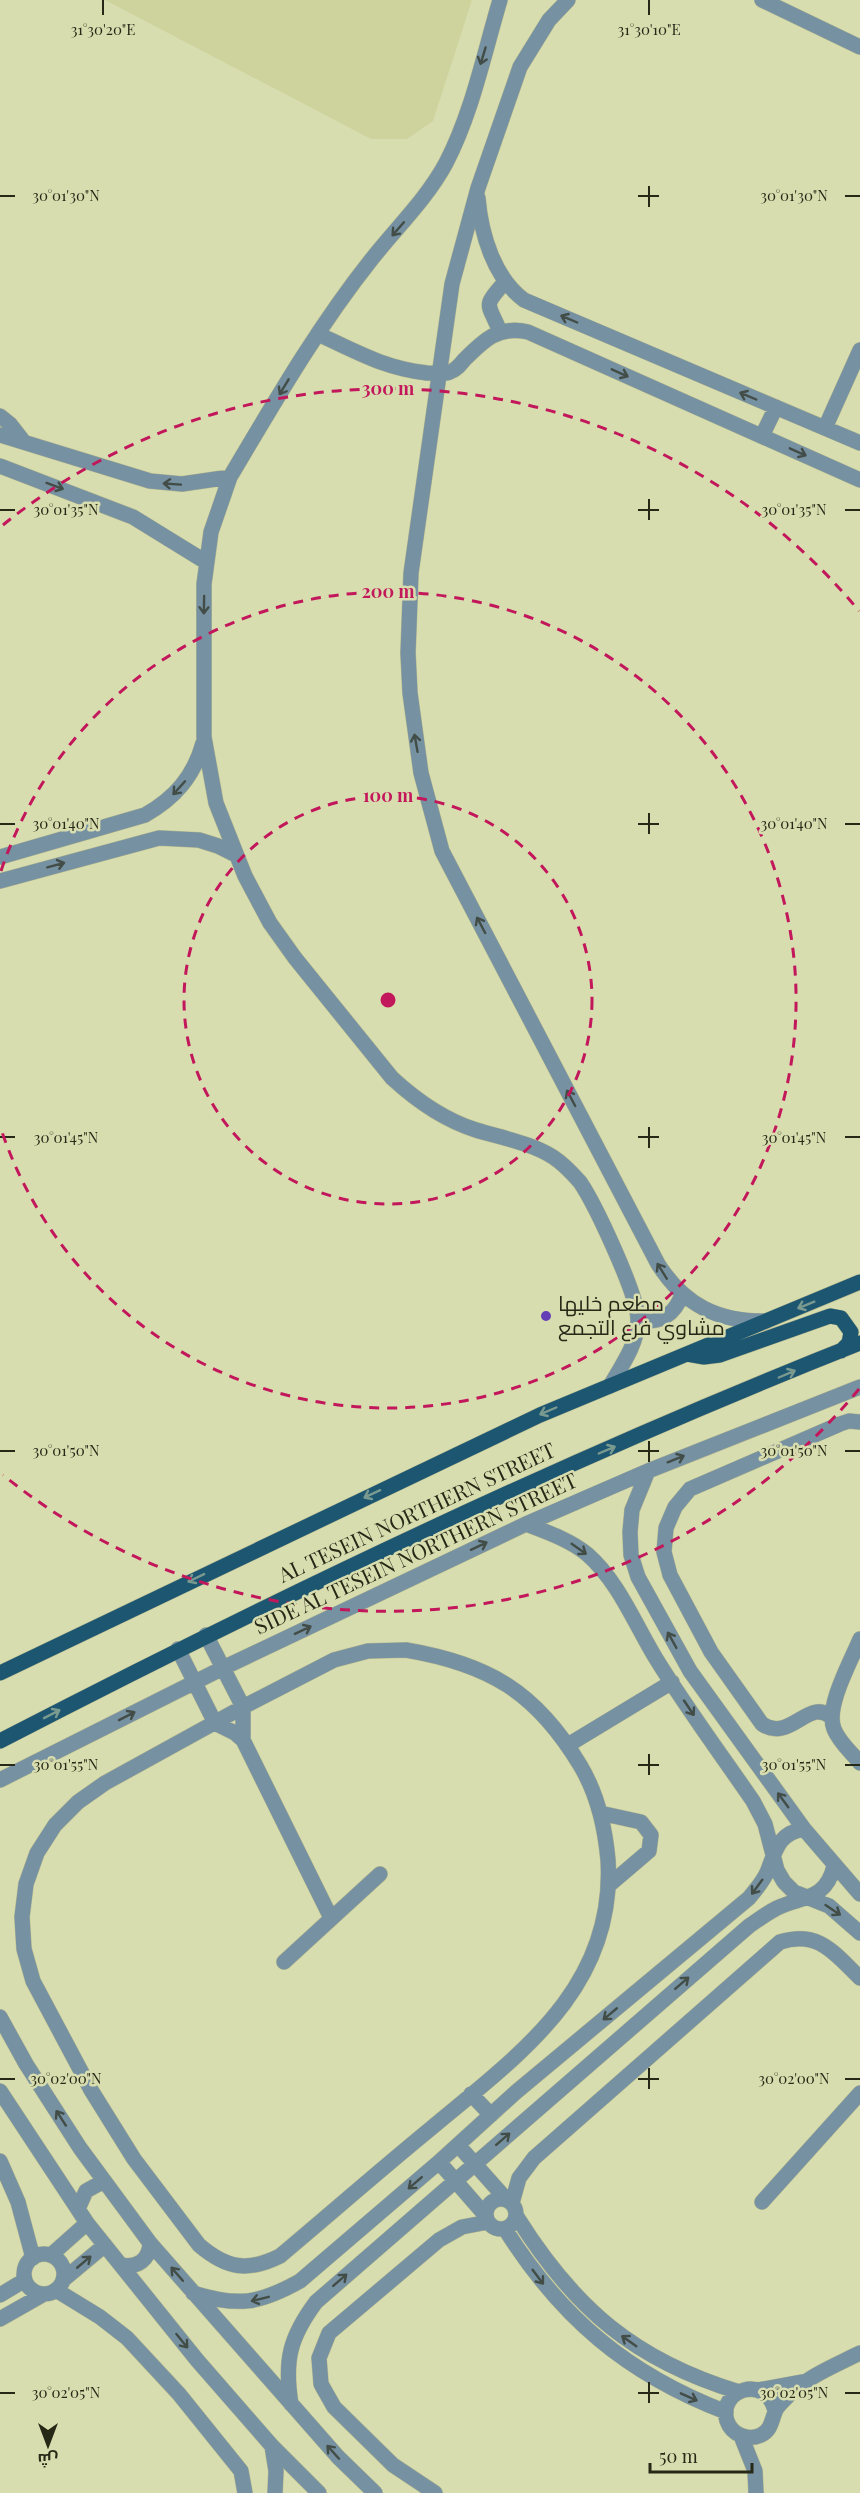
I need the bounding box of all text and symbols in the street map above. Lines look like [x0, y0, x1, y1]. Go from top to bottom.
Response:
text: 31°30'20"E [71, 19, 135, 39]
text: 31°30'10"E [617, 19, 681, 39]
one-way arrow [477, 46, 488, 65]
text: 30°01'30"N [32, 185, 100, 205]
text: 30°01'30"N [760, 185, 828, 205]
one-way arrow [391, 221, 405, 236]
one-way arrow [560, 313, 578, 324]
one-way arrow [610, 368, 628, 379]
text: 300 m [362, 376, 415, 400]
one-way arrow [278, 378, 290, 395]
one-way arrow [740, 390, 758, 401]
one-way arrow [788, 447, 807, 458]
one-way arrow [162, 478, 182, 489]
one-way arrow [45, 481, 64, 492]
text: 30°01'35"N [33, 499, 99, 519]
text: 30°01'35"N [761, 499, 827, 519]
text: 200 m [361, 579, 415, 603]
one-way arrow [198, 594, 210, 614]
one-way arrow [410, 734, 421, 754]
one-way arrow [172, 781, 186, 796]
text: 100 m [363, 783, 414, 807]
text: 30°01'40"N [32, 813, 100, 833]
text: 30°01'40"N [760, 813, 828, 833]
one-way arrow [46, 859, 65, 870]
one-way arrow [475, 917, 486, 935]
centre of rings [378, 990, 398, 1010]
one-way arrow [565, 1090, 576, 1108]
text: 30°01'45"N [34, 1127, 99, 1147]
text: 30°01'45"N [762, 1127, 827, 1147]
one-way arrow [656, 1263, 668, 1280]
place label: مطعم خليها مشاوي فرع التجمع [558, 1288, 725, 1344]
one-way arrow [797, 1300, 816, 1311]
marker: مطعم خليها مشاوي فرع التجمع [539, 1309, 553, 1323]
one-way arrow [777, 1368, 795, 1379]
one-way arrow [540, 1406, 558, 1417]
street label: AL TESEIN NORTHERN STREET [272, 1435, 559, 1588]
text: 30°01'50"N [32, 1440, 100, 1460]
text: 30°01'50"N [760, 1440, 828, 1460]
one-way arrow [598, 1444, 616, 1455]
one-way arrow [667, 1453, 685, 1464]
street label: SIDE AL TESEIN NORTHERN STREET [249, 1465, 581, 1640]
one-way arrow [363, 1489, 381, 1501]
one-way arrow [469, 1540, 487, 1552]
one-way arrow [570, 1543, 586, 1555]
one-way arrow [187, 1573, 205, 1585]
one-way arrow [293, 1624, 311, 1636]
one-way arrow [666, 1631, 677, 1649]
one-way arrow [683, 1699, 695, 1715]
one-way arrow [43, 1707, 61, 1719]
one-way arrow [118, 1709, 136, 1721]
text: 30°01'55"N [34, 1754, 99, 1774]
text: 30°01'55"N [762, 1754, 827, 1774]
one-way arrow [776, 1793, 789, 1809]
one-way arrow [751, 1879, 763, 1895]
one-way arrow [824, 1904, 841, 1916]
one-way arrow [674, 1976, 689, 1990]
one-way arrow [602, 2008, 618, 2021]
text: 30°02'00"N [30, 2068, 102, 2088]
text: 30°02'00"N [758, 2068, 830, 2088]
one-way arrow [54, 2109, 67, 2126]
one-way arrow [495, 2132, 511, 2145]
one-way arrow [408, 2176, 423, 2190]
one-way arrow [76, 2256, 92, 2269]
one-way arrow [170, 2267, 184, 2282]
one-way arrow [531, 2269, 544, 2285]
one-way arrow [332, 2273, 347, 2287]
one-way arrow [251, 2293, 270, 2305]
one-way arrow [176, 2333, 189, 2349]
one-way arrow [621, 2335, 637, 2347]
text: 30°02'05"N [32, 2382, 101, 2402]
text: 30°02'05"N [760, 2382, 829, 2402]
one-way arrow [680, 2392, 698, 2403]
north arrow [18, 2415, 78, 2475]
scale bar [650, 2436, 752, 2474]
text: 50 m [659, 2444, 698, 2468]
one-way arrow [327, 2445, 341, 2460]
text: ش [38, 2450, 58, 2471]

